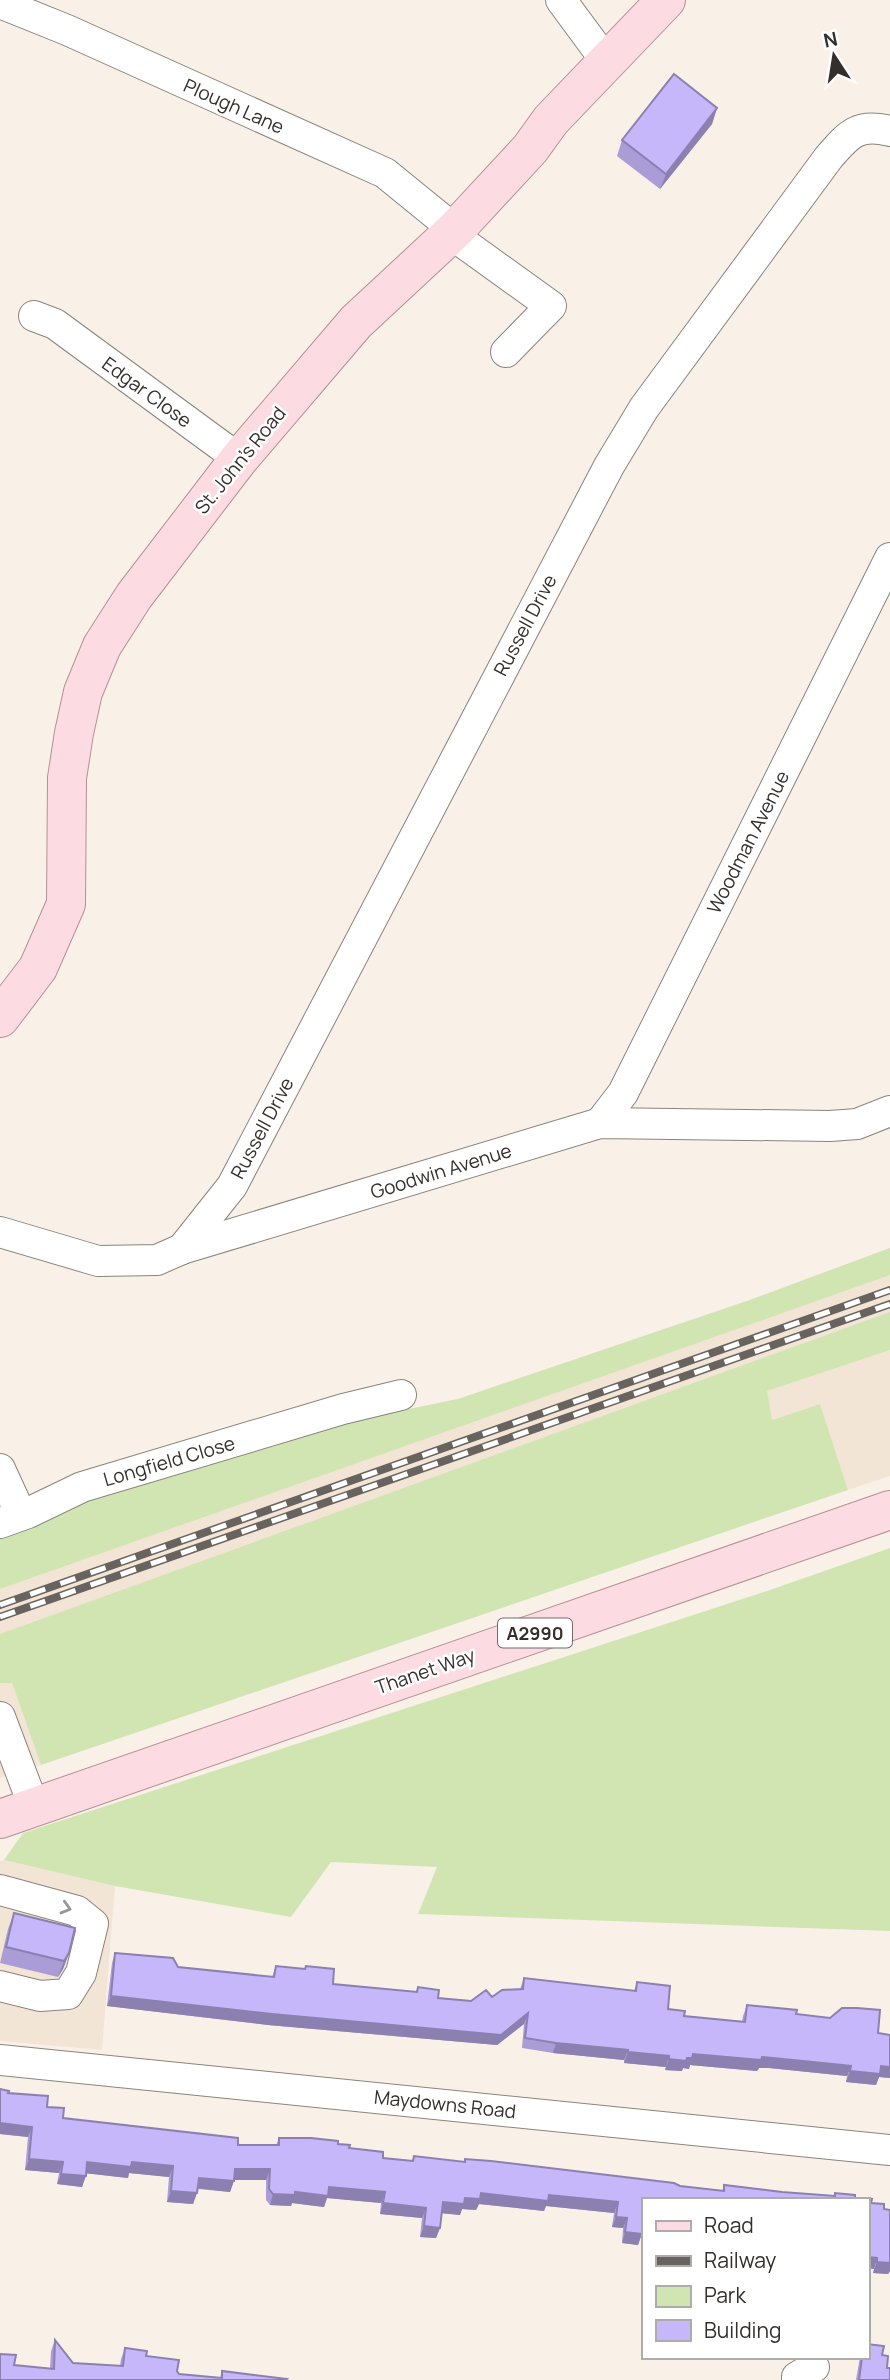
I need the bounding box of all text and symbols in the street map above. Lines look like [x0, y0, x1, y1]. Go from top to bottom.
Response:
north arrow [799, 21, 869, 91]
text: N [821, 25, 840, 54]
street label: Plough Lane [180, 72, 288, 140]
street label: Edgar Close [97, 351, 197, 433]
street label: St. John's Road [189, 401, 291, 519]
street label: Russell Drive [487, 570, 563, 680]
street label: Woodman Avenue [701, 766, 795, 918]
street label: Russell Drive [224, 1073, 300, 1183]
street label: Goodwin Avenue [367, 1137, 515, 1205]
street label: Longfield Close [100, 1430, 238, 1492]
road number: A2990 [498, 1618, 572, 1648]
street label: Thanet Way [372, 1642, 478, 1700]
one-way arrow [60, 1899, 72, 1914]
street label: Maydowns Road [373, 2084, 517, 2124]
legend [642, 2198, 869, 2359]
text: Road [704, 2211, 754, 2239]
text: Railway [704, 2246, 776, 2274]
text: Park [704, 2281, 746, 2309]
text: Building [704, 2316, 781, 2344]

